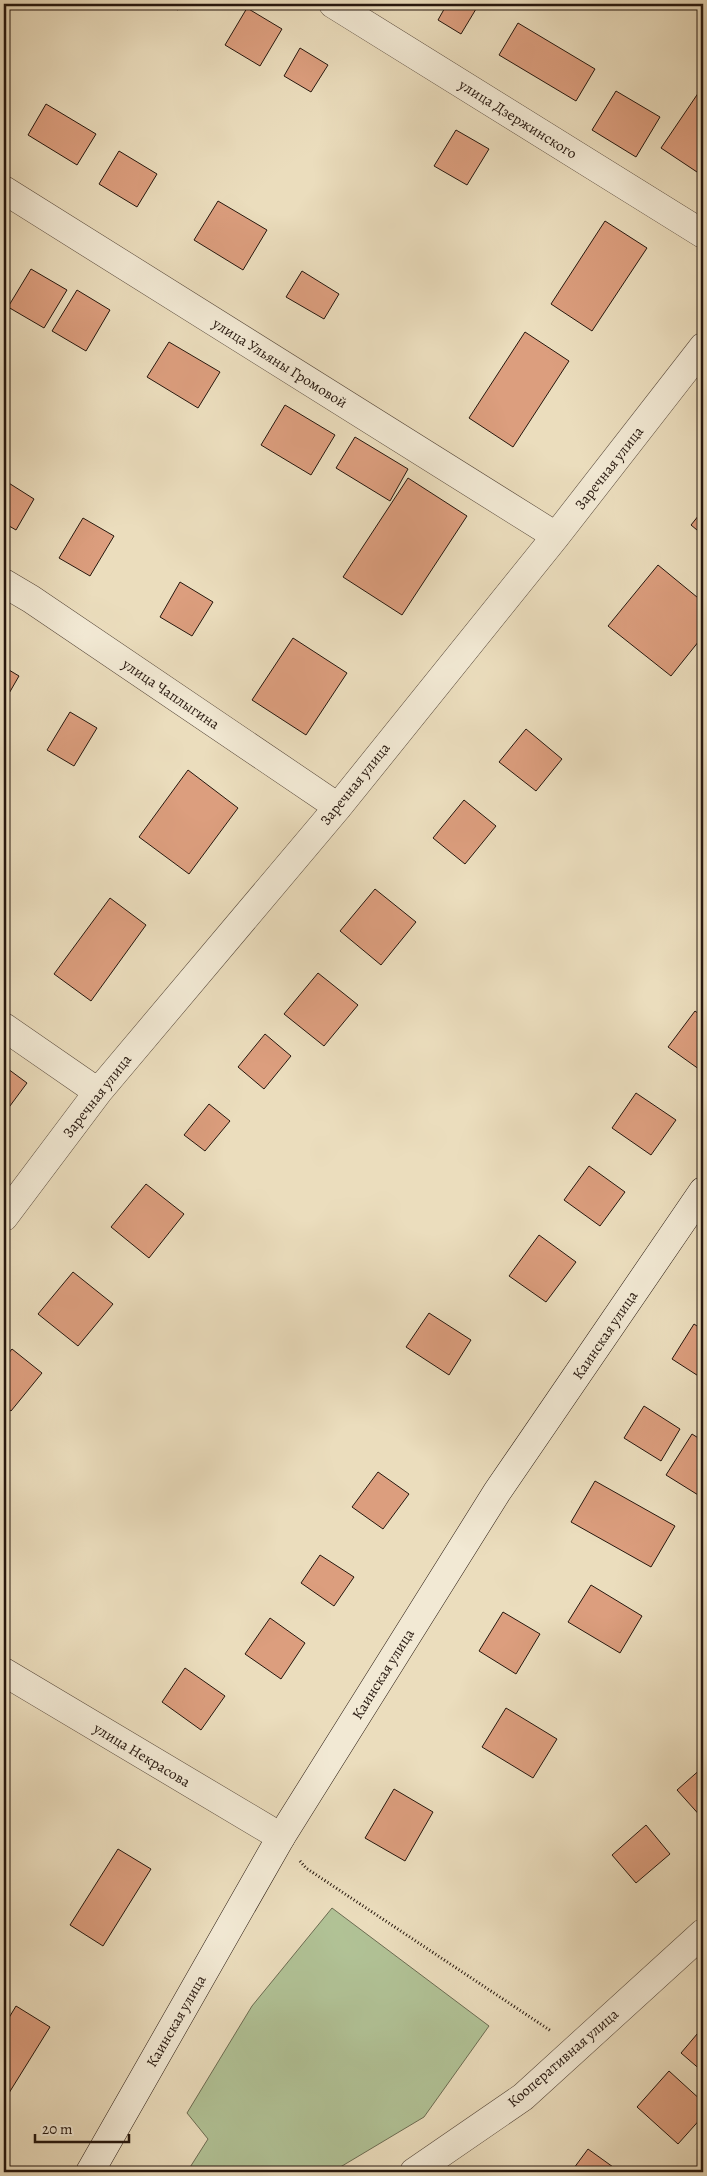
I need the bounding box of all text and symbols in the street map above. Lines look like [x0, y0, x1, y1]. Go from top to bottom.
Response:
street label: улица Дзержинского [454, 74, 581, 163]
street label: улица Ульяны Громовой [208, 313, 351, 413]
street label: Заречная улица [570, 422, 648, 514]
street label: улица Чаплыгина [118, 653, 224, 734]
street label: Заречная улица [315, 738, 395, 830]
street label: Заречная улица [58, 1050, 136, 1142]
street label: Каинская улица [568, 1287, 642, 1383]
street label: Каинская улица [347, 1625, 419, 1723]
street label: улица Некрасова [89, 1718, 194, 1792]
street label: Каинская улица [142, 1971, 211, 2071]
street label: Кооперативная улица [503, 2004, 623, 2112]
scale bar [35, 2111, 129, 2143]
text: 20 m [42, 2119, 73, 2139]

